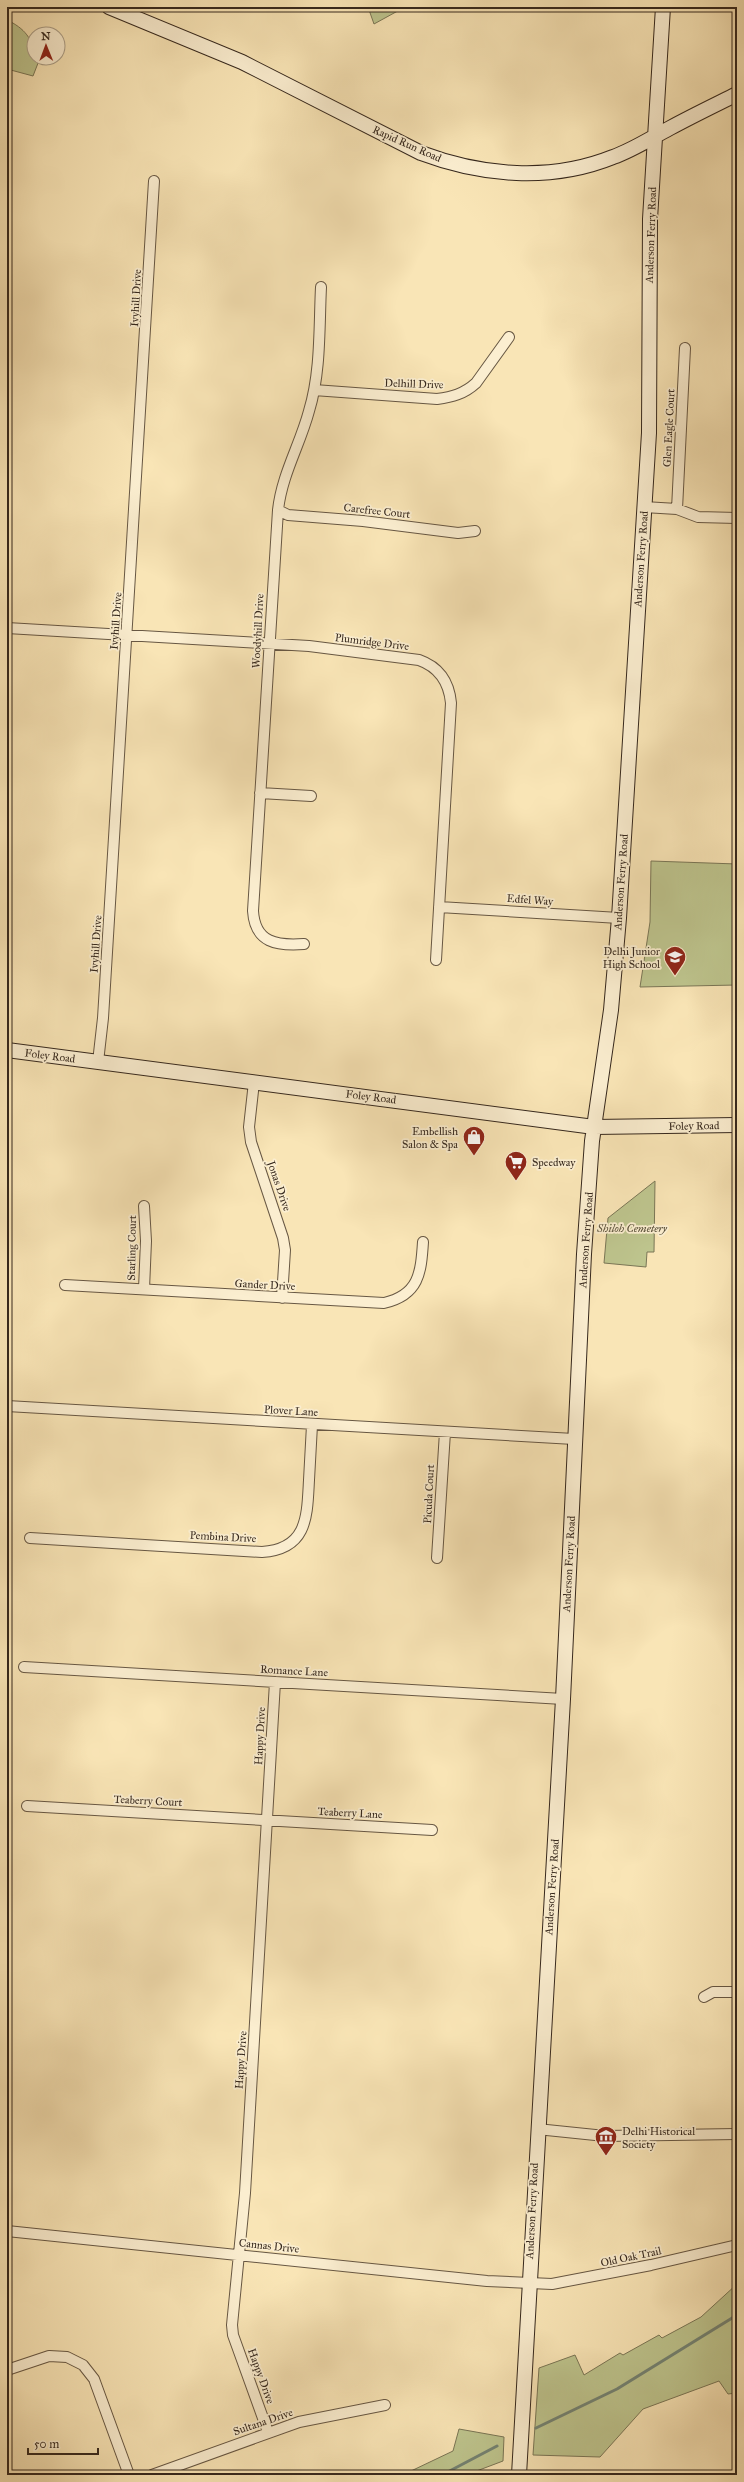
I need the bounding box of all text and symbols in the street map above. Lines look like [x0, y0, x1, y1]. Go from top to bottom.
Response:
north arrow [26, 26, 66, 66]
text: N [41, 30, 51, 43]
street label: Rapid Run Road [371, 123, 444, 165]
street label: Anderson Ferry Road [643, 186, 659, 284]
street label: Ivyhill Drive [128, 268, 144, 327]
street label: Delhill Drive [384, 376, 444, 392]
street label: Glen Eagle Court [660, 388, 678, 468]
street label: Carefree Court [343, 501, 411, 521]
street label: Anderson Ferry Road [631, 510, 651, 608]
street label: Ivyhill Drive [108, 591, 125, 650]
street label: Woodyhill Drive [250, 593, 266, 669]
street label: Plumridge Drive [334, 631, 410, 653]
street label: Anderson Ferry Road [611, 833, 631, 931]
street label: Edfel Way [506, 892, 554, 908]
street label: Ivyhill Drive [88, 914, 105, 973]
school or university icon: Delhi Junior High School [662, 944, 688, 977]
place label: Delhi Junior High School [603, 945, 661, 971]
street label: Foley Road [24, 1046, 77, 1066]
street label: Foley Road [345, 1087, 398, 1107]
street label: Foley Road [668, 1119, 720, 1133]
shop icon: Embellish Salon & Spa [461, 1124, 487, 1157]
place label: Embellish Salon & Spa [402, 1125, 458, 1151]
supermarket icon: Speedway [503, 1149, 529, 1182]
place label: Speedway [532, 1156, 576, 1169]
street label: Jonas Drive [263, 1158, 294, 1214]
street label: Anderson Ferry Road [576, 1191, 596, 1289]
street label: Starling Court [125, 1215, 139, 1281]
park label: Shiloh Cemetery [596, 1222, 668, 1235]
street label: Gander Drive [234, 1277, 296, 1293]
street label: Plover Lane [264, 1403, 319, 1419]
street label: Picuda Court [421, 1464, 437, 1524]
street label: Anderson Ferry Road [560, 1515, 578, 1613]
street label: Pembina Drive [189, 1529, 257, 1545]
street label: Romance Lane [260, 1663, 329, 1679]
street label: Happy Drive [252, 1706, 268, 1765]
street label: Teaberry Court [113, 1793, 183, 1809]
street label: Teaberry Lane [317, 1805, 383, 1821]
street label: Anderson Ferry Road [542, 1838, 562, 1936]
street label: Happy Drive [232, 2030, 250, 2089]
museum icon: Delhi Historical Society [593, 2124, 619, 2157]
place label: Delhi Historical Society [622, 2125, 695, 2151]
street label: Anderson Ferry Road [523, 2162, 541, 2260]
street label: Cannas Drive [238, 2236, 300, 2256]
street label: Old Oak Trail [599, 2244, 663, 2270]
street label: Happy Drive [245, 2347, 277, 2406]
street label: Sultana Drive [232, 2406, 295, 2438]
scale bar [28, 2430, 98, 2456]
text: 50 m [34, 2437, 59, 2451]

